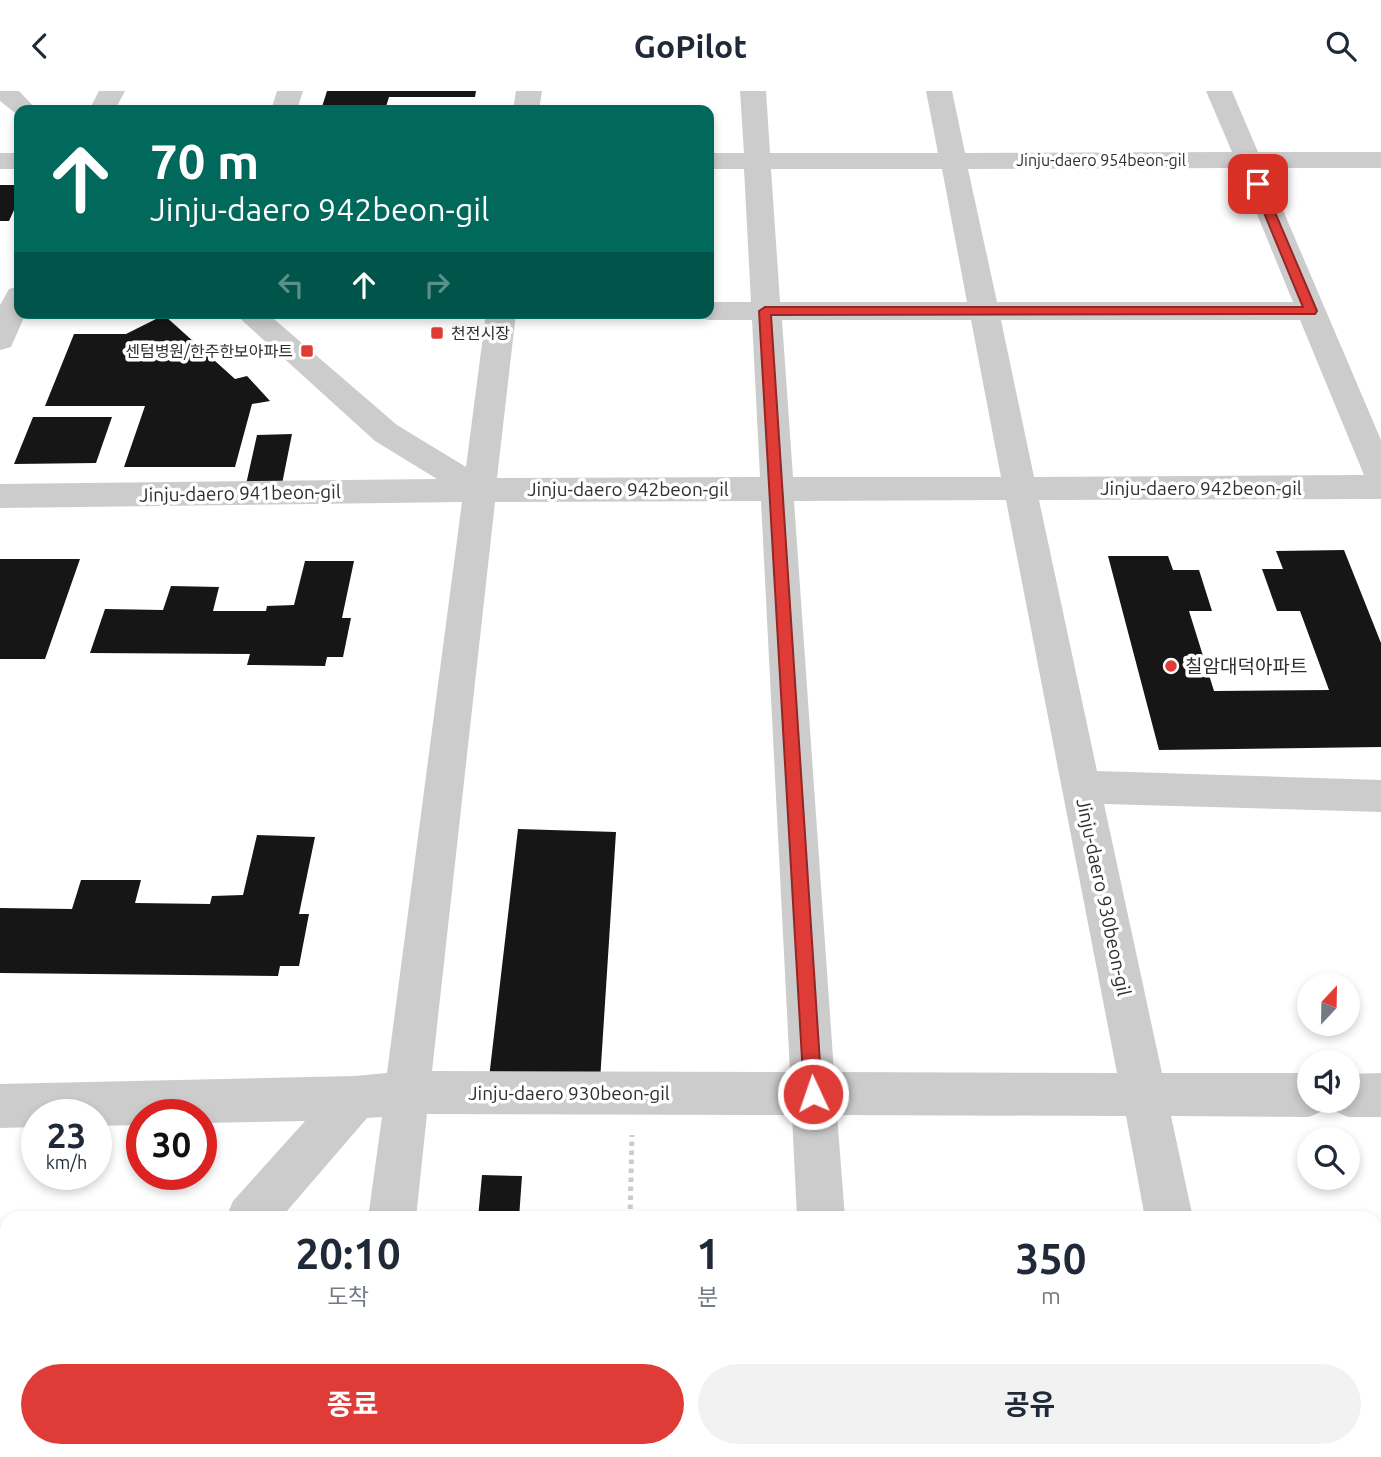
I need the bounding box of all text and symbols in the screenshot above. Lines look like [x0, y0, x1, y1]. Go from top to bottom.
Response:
icon: back [21, 27, 59, 65]
icon: search [1322, 27, 1360, 65]
text: GoPilot [634, 28, 747, 64]
icon: ahead [35, 133, 126, 224]
text: 70 m [150, 133, 259, 188]
street label: Jinju-daero 954beon-gil [1016, 151, 1186, 169]
pin [1228, 154, 1288, 214]
icon: arrive [1239, 165, 1277, 203]
text: Jinju-daero 942beon-gil [150, 191, 489, 227]
icon: left [272, 266, 310, 304]
icon: ahead [345, 266, 383, 304]
icon: right [418, 266, 456, 304]
place label: 천전시장 [451, 324, 510, 342]
marker: 천전시장 [429, 325, 445, 341]
place label: 센텀병원/한주한보아파트 [125, 342, 293, 360]
marker: 센텀병원/한주한보아파트 [299, 343, 315, 359]
street label: Jinju-daero 942beon-gil [1100, 477, 1302, 499]
street label: Jinju-daero 942beon-gil [527, 478, 729, 500]
street label: Jinju-daero 941beon-gil [139, 480, 341, 506]
place label: 칠암대덕아파트 [1185, 655, 1307, 677]
marker: 칠암대덕아파트 [1163, 658, 1179, 674]
street label: Jinju-daero 930beon-gil [1072, 796, 1136, 998]
north arrow [1297, 973, 1360, 1036]
map controls [1297, 973, 1360, 1190]
button: sound [1297, 1050, 1360, 1113]
position arrow [776, 1057, 850, 1131]
street label: Jinju-daero 930beon-gil [468, 1082, 670, 1104]
speed limit sign: 30 [126, 1099, 217, 1190]
text: 23 [47, 1115, 86, 1155]
button: search [1297, 1127, 1360, 1190]
text: km/h [46, 1152, 87, 1172]
text: 20:10 [296, 1230, 401, 1277]
text: 1 [696, 1230, 720, 1277]
text: 350 [1015, 1235, 1086, 1282]
text: m [1041, 1283, 1061, 1308]
text: 도착 [327, 1284, 369, 1309]
text: 분 [697, 1284, 719, 1309]
button: 종료 [21, 1364, 684, 1444]
button: 공유 [698, 1364, 1361, 1444]

